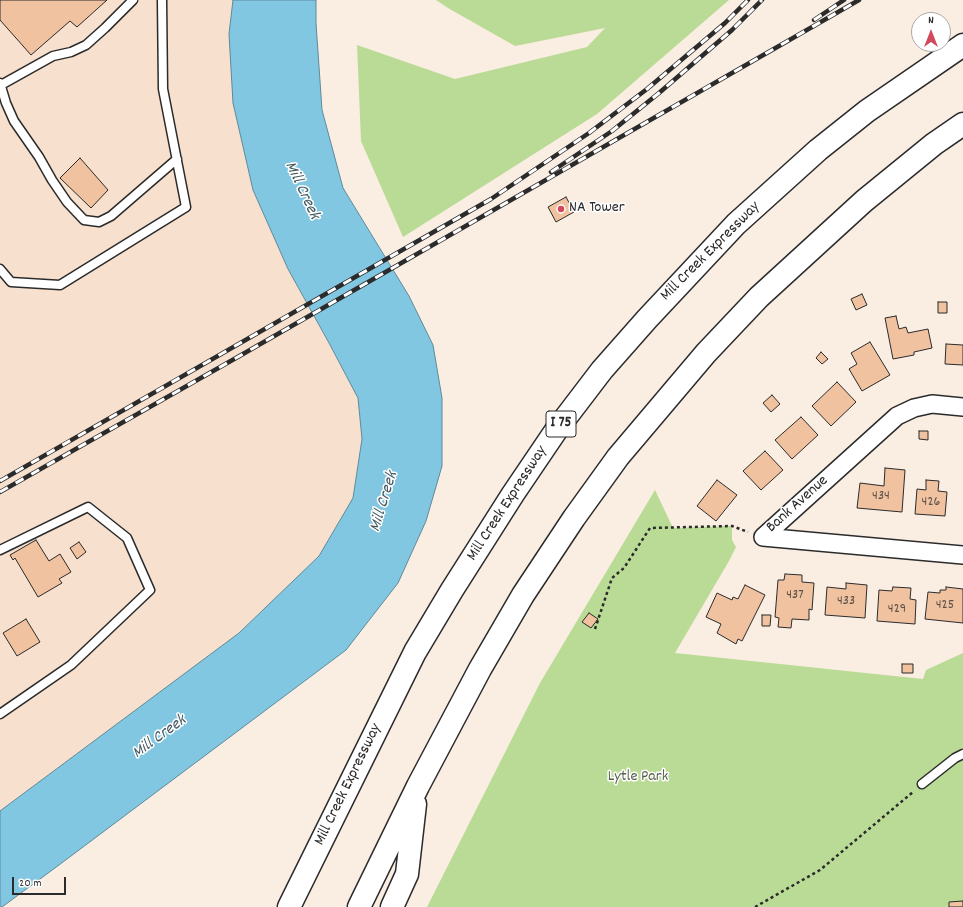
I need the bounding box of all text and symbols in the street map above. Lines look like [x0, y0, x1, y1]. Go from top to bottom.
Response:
north arrow [911, 12, 951, 52]
text: N [928, 13, 934, 29]
water label: Mill Creek [279, 159, 323, 223]
street label: Mill Creek Expressway [657, 198, 765, 306]
place label: NA Tower [569, 199, 625, 219]
marker: NA Tower [556, 204, 566, 214]
road number: I 75 [546, 411, 576, 437]
street label: Mill Creek Expressway [464, 443, 552, 565]
water label: Mill Creek [366, 470, 404, 534]
street label: Bank Avenue [763, 472, 833, 538]
house number: 434 [872, 489, 890, 505]
house number: 426 [922, 495, 940, 511]
house number: 437 [786, 588, 804, 604]
house number: 433 [837, 594, 855, 610]
house number: 425 [936, 598, 954, 614]
house number: 429 [888, 602, 906, 618]
water label: Mill Creek [129, 712, 191, 764]
street label: Mill Creek Expressway [311, 721, 387, 849]
park label: Lytle Park [608, 768, 668, 788]
scale bar [14, 869, 68, 895]
text: 20 m [19, 875, 42, 892]

